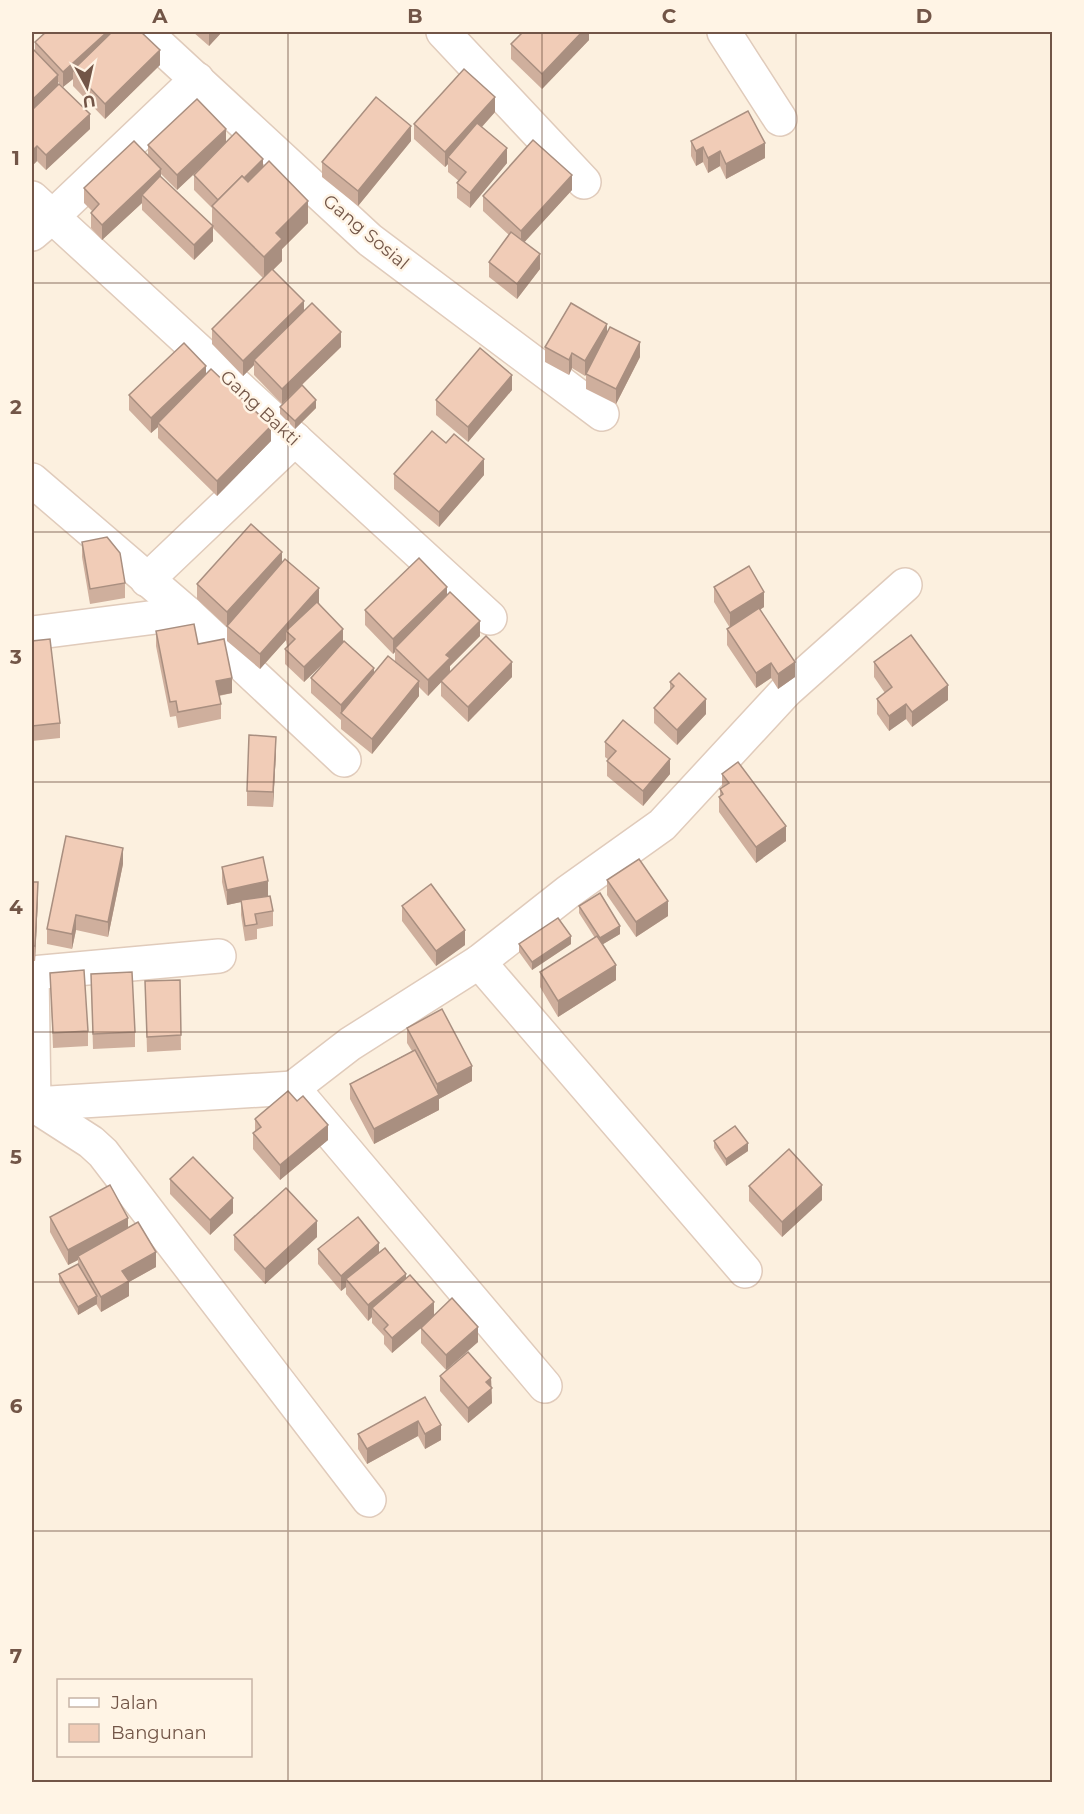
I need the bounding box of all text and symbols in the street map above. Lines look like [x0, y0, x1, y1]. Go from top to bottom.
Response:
text: A [151, 4, 168, 28]
text: B [407, 4, 423, 28]
text: C [662, 4, 677, 28]
text: D [916, 4, 932, 28]
north arrow [57, 57, 117, 117]
text: U [81, 91, 97, 112]
text: 1 [12, 146, 20, 170]
street label: Gang Sosial [319, 190, 413, 274]
street label: Gang Bakti [216, 366, 304, 450]
text: 2 [10, 395, 22, 419]
text: 3 [9, 645, 22, 669]
text: 4 [9, 895, 23, 919]
text: 5 [10, 1145, 22, 1169]
text: 6 [10, 1394, 23, 1418]
text: 7 [10, 1644, 22, 1668]
legend [57, 1679, 252, 1757]
text: Jalan [110, 1692, 158, 1714]
text: Bangunan [111, 1722, 207, 1744]

